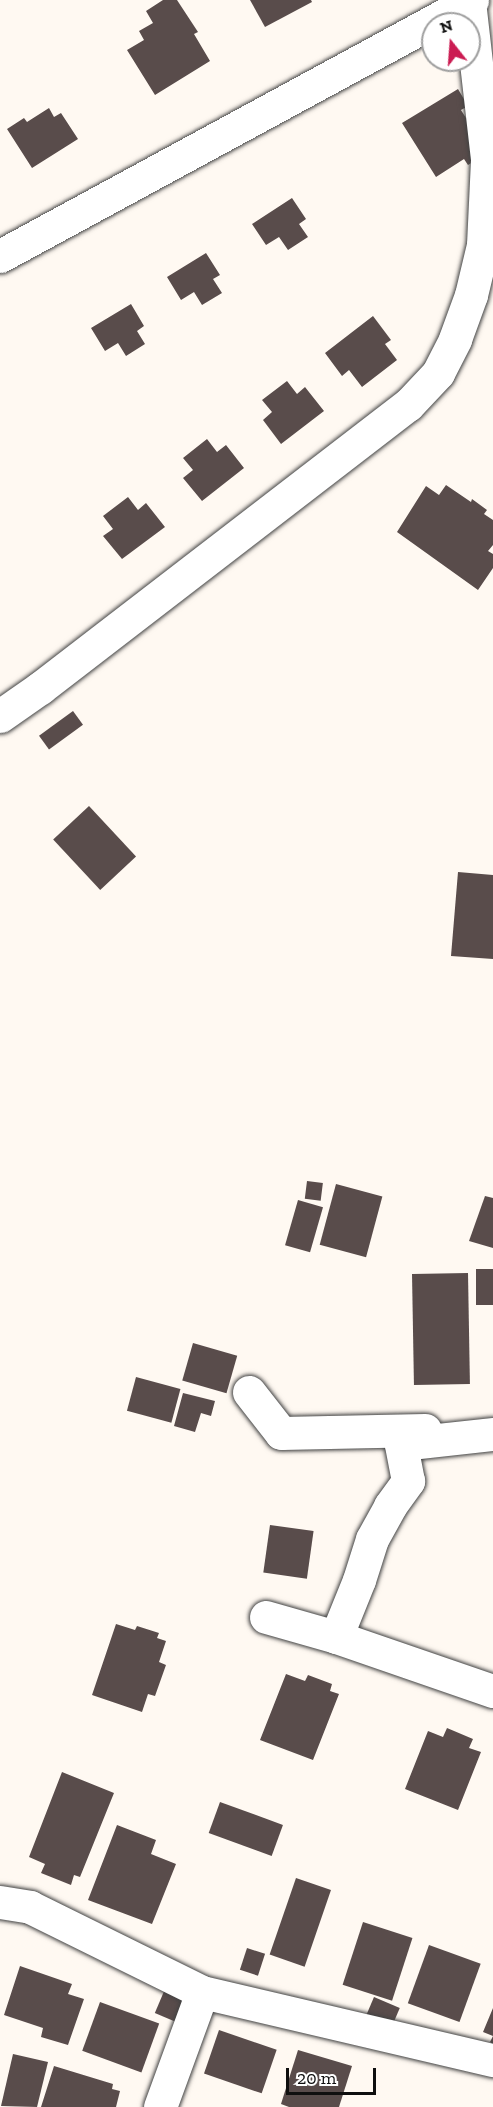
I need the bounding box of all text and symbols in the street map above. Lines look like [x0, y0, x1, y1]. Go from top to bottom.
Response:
north arrow [421, 12, 481, 72]
text: N [438, 15, 455, 37]
scale bar [289, 2056, 379, 2094]
text: 20 m [297, 2067, 336, 2089]

